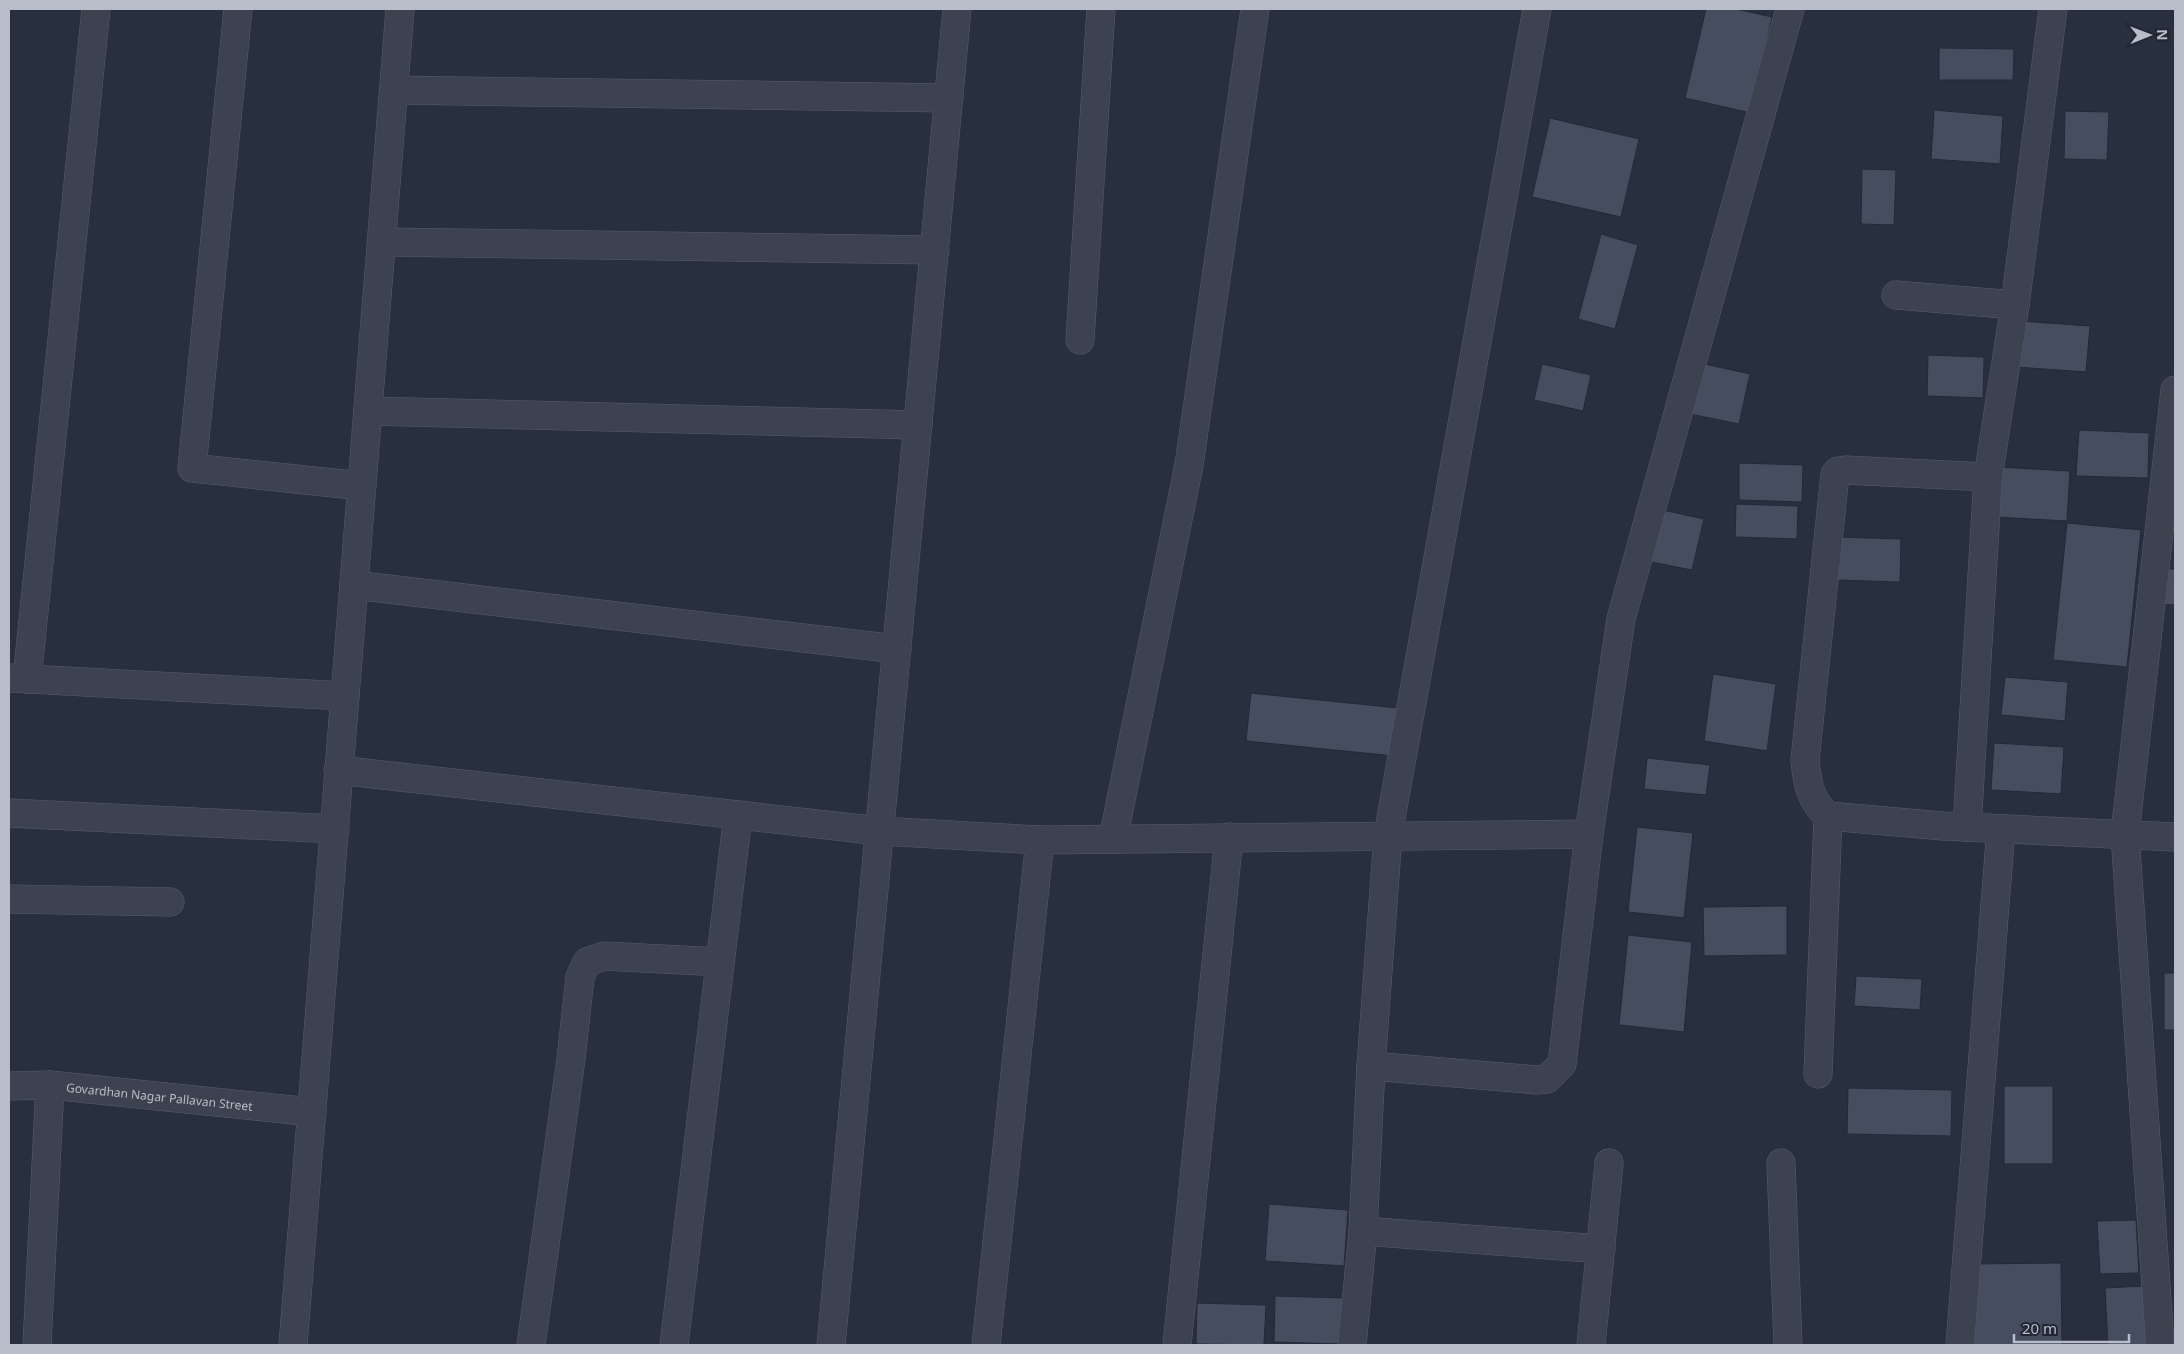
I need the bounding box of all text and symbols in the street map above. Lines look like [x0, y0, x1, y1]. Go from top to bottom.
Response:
north arrow [2124, 10, 2174, 60]
text: N [2153, 29, 2172, 41]
street label: Govardhan Nagar Pallavan Street [65, 1078, 254, 1114]
scale bar [2014, 1312, 2129, 1344]
text: 20 m [2022, 1318, 2057, 1338]

